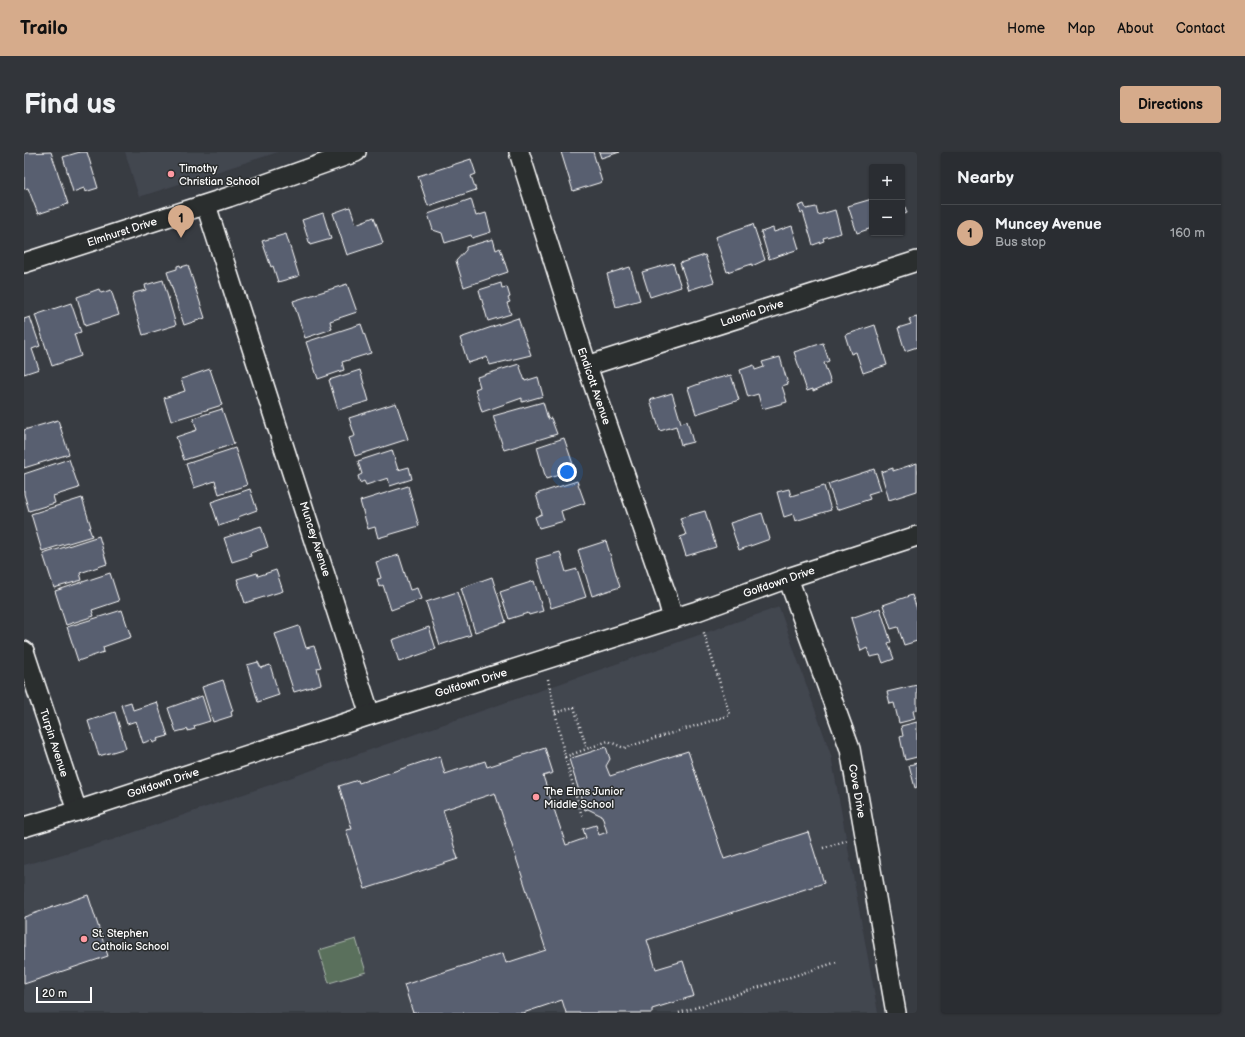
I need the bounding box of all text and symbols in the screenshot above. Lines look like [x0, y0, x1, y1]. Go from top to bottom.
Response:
text: Trailo [20, 17, 68, 40]
text: Home [1007, 20, 1045, 37]
text: Map [1067, 20, 1095, 37]
text: About [1117, 20, 1154, 37]
text: Contact [1176, 20, 1225, 37]
button: Directions [1120, 86, 1221, 123]
text: Find us [24, 88, 116, 121]
place label: Timothy Christian School [179, 162, 260, 188]
map controls [869, 164, 905, 236]
button: + [869, 164, 905, 200]
text: Nearby [957, 168, 1014, 188]
marker: Timothy Christian School [166, 169, 176, 179]
button: − [869, 200, 905, 236]
pin: 1 [168, 205, 194, 238]
street label: Elmhurst Drive [85, 214, 159, 249]
text: Muncey Avenue [995, 215, 1102, 234]
text: 1 [967, 225, 973, 241]
text: 160 m [1170, 225, 1205, 241]
text: Bus stop [995, 234, 1046, 250]
street label: Latonia Drive [719, 297, 786, 329]
street label: Endicott Avenue [575, 346, 613, 427]
your location [557, 462, 577, 482]
street label: Muncey Avenue [297, 500, 333, 579]
street label: Golfdown Drive [742, 564, 817, 600]
street label: Golfdown Drive [433, 666, 509, 700]
street label: Turpin Avenue [37, 707, 71, 779]
street label: Cove Drive [846, 763, 868, 819]
street label: Golfdown Drive [125, 765, 201, 801]
place label: The Elms Junior Middle School [544, 785, 624, 811]
marker: The Elms Junior Middle School [531, 792, 541, 802]
place label: St. Stephen Catholic School [92, 927, 169, 953]
marker: St. Stephen Catholic School [79, 934, 89, 944]
scale bar [36, 985, 92, 1004]
text: 20 m [42, 987, 67, 1000]

